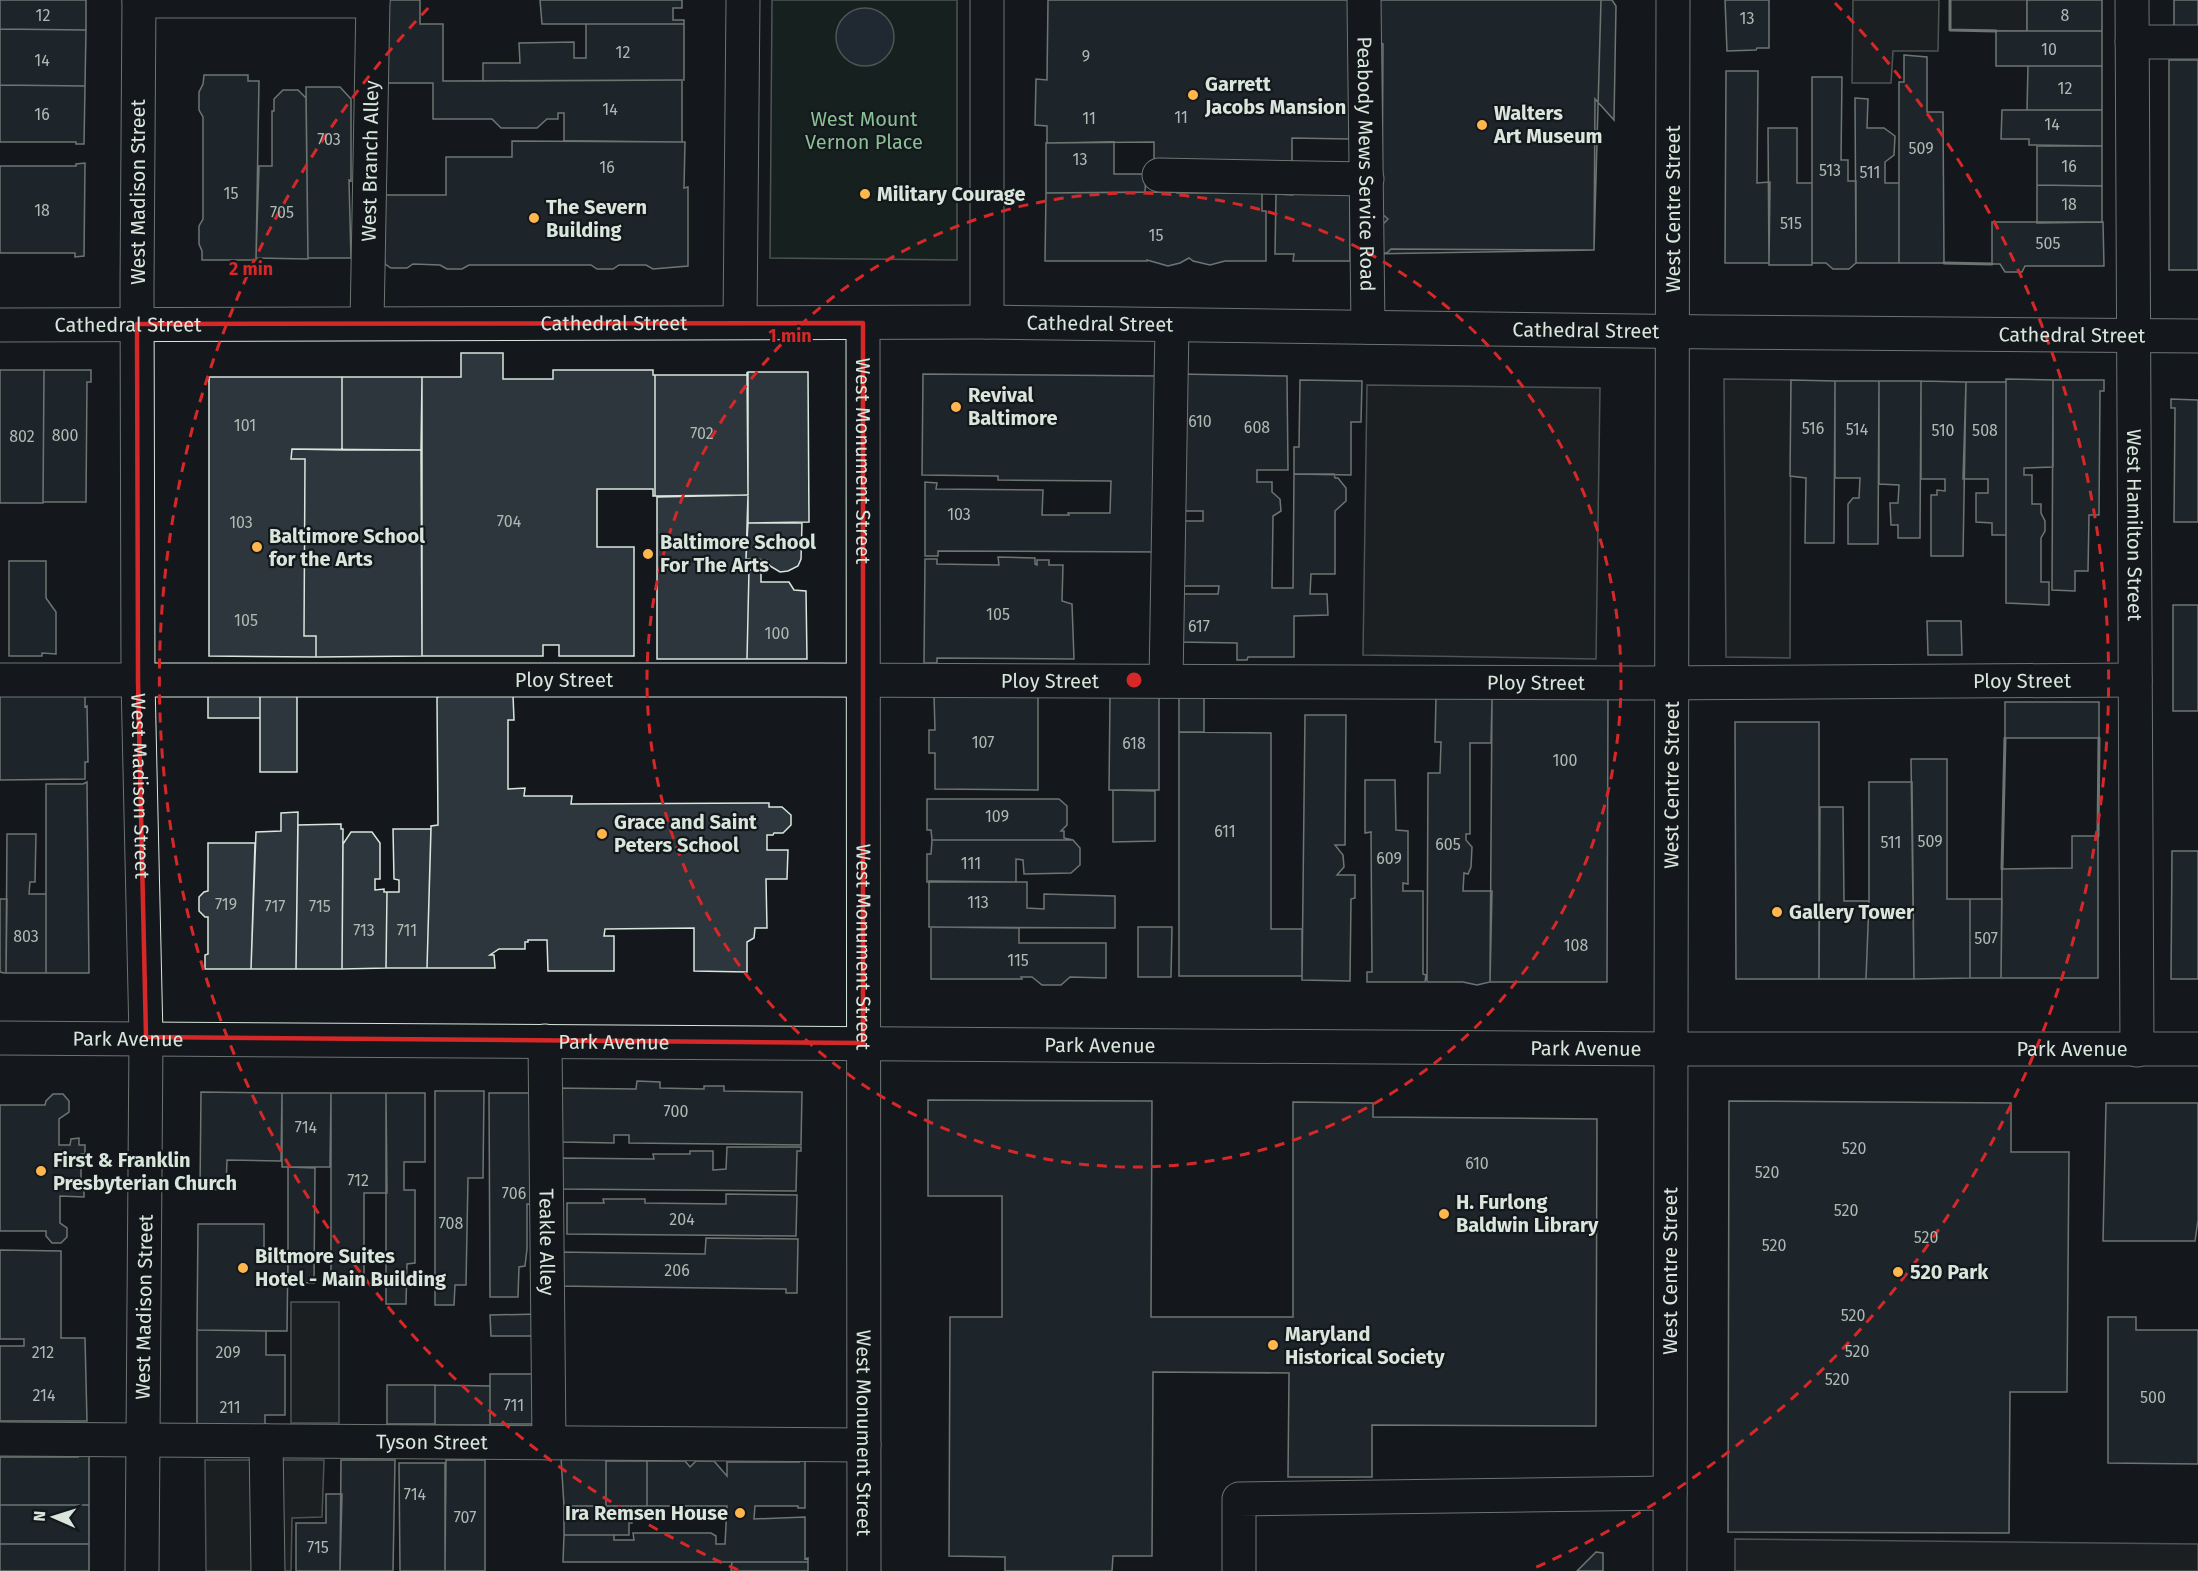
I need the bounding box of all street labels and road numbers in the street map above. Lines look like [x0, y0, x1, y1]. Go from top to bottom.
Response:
street label: Peabody Mews Service Road [1352, 36, 1380, 292]
street label: West Branch Alley [357, 80, 384, 242]
street label: West Madison Street [126, 99, 150, 285]
street label: West Centre Street [1661, 125, 1685, 293]
street label: Cathedral Street [540, 311, 688, 335]
street label: Cathedral Street [1026, 311, 1174, 337]
street label: Cathedral Street [54, 312, 202, 337]
street label: Cathedral Street [1512, 317, 1660, 343]
street label: Cathedral Street [1998, 322, 2146, 348]
street label: West Monument Street [851, 358, 875, 565]
street label: West Hamilton Street [2122, 429, 2147, 622]
street label: Ploy Street [515, 668, 614, 692]
street label: Ploy Street [1973, 668, 2072, 693]
street label: Ploy Street [1001, 669, 1100, 693]
street label: Ploy Street [1487, 670, 1586, 695]
street label: West Madison Street [126, 693, 154, 880]
street label: West Centre Street [1659, 700, 1684, 869]
street label: West Monument Street [851, 844, 876, 1051]
street label: Park Avenue [72, 1026, 184, 1051]
street label: Park Avenue [558, 1030, 670, 1054]
street label: Park Avenue [1044, 1033, 1156, 1058]
street label: Park Avenue [1530, 1036, 1642, 1061]
street label: Park Avenue [2016, 1037, 2128, 1061]
street label: West Centre Street [1658, 1186, 1682, 1355]
street label: Teakle Alley [534, 1188, 560, 1296]
street label: West Madison Street [130, 1213, 158, 1400]
street label: West Monument Street [852, 1330, 876, 1537]
street label: Tyson Street [376, 1430, 489, 1454]

